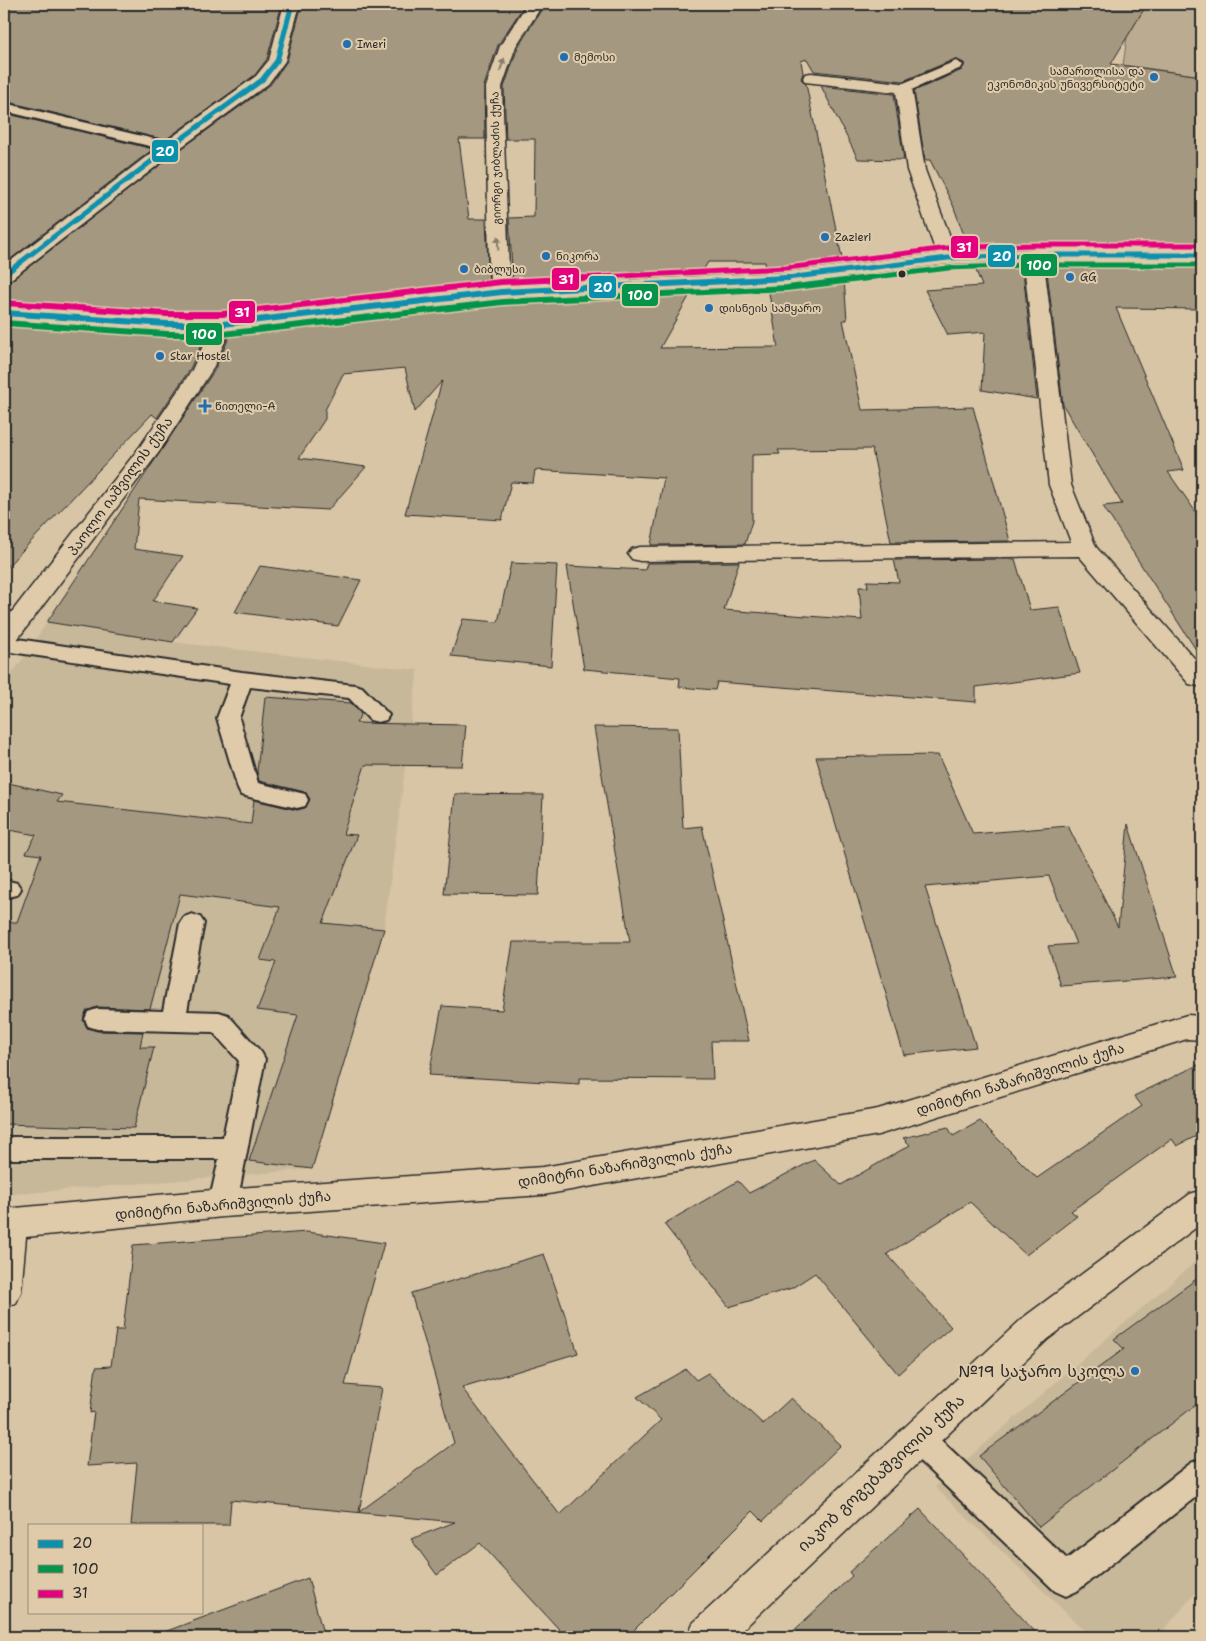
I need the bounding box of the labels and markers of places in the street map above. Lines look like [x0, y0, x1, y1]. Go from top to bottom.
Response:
place label: Imeri [357, 37, 386, 52]
marker: Imeri [341, 38, 353, 50]
place label: მემოსი [574, 50, 615, 65]
marker: მემოსი [558, 51, 570, 63]
place label: სამართლისა და ეკონომიკის უნივერსიტეტი [987, 64, 1144, 92]
marker: სამართლისა და ეკონომიკის უნივერსიტეტი [1148, 71, 1160, 83]
place label: Zazieri [835, 230, 871, 245]
marker: Zazieri [819, 231, 831, 243]
place label: ნიკორა [556, 249, 599, 264]
marker: ნიკორა [540, 250, 552, 262]
place label: ბიბლუსი [474, 262, 525, 277]
marker: ბიბლუსი [458, 263, 470, 275]
unlabelled marker [897, 269, 907, 279]
place label: GG [1080, 270, 1097, 285]
marker: GG [1064, 271, 1076, 283]
place label: დისნეის სამყარო [719, 301, 821, 316]
marker: დისნეის სამყარო [703, 302, 715, 314]
place label: Star Hostel [170, 349, 231, 364]
marker: Star Hostel [154, 350, 166, 362]
place label: წითელი-A [215, 399, 276, 414]
marker: წითელი-A [199, 400, 211, 412]
place label: №19 საჯარო სკოლა [958, 1361, 1125, 1382]
marker: №19 საჯარო სკოლა [1129, 1365, 1141, 1377]

